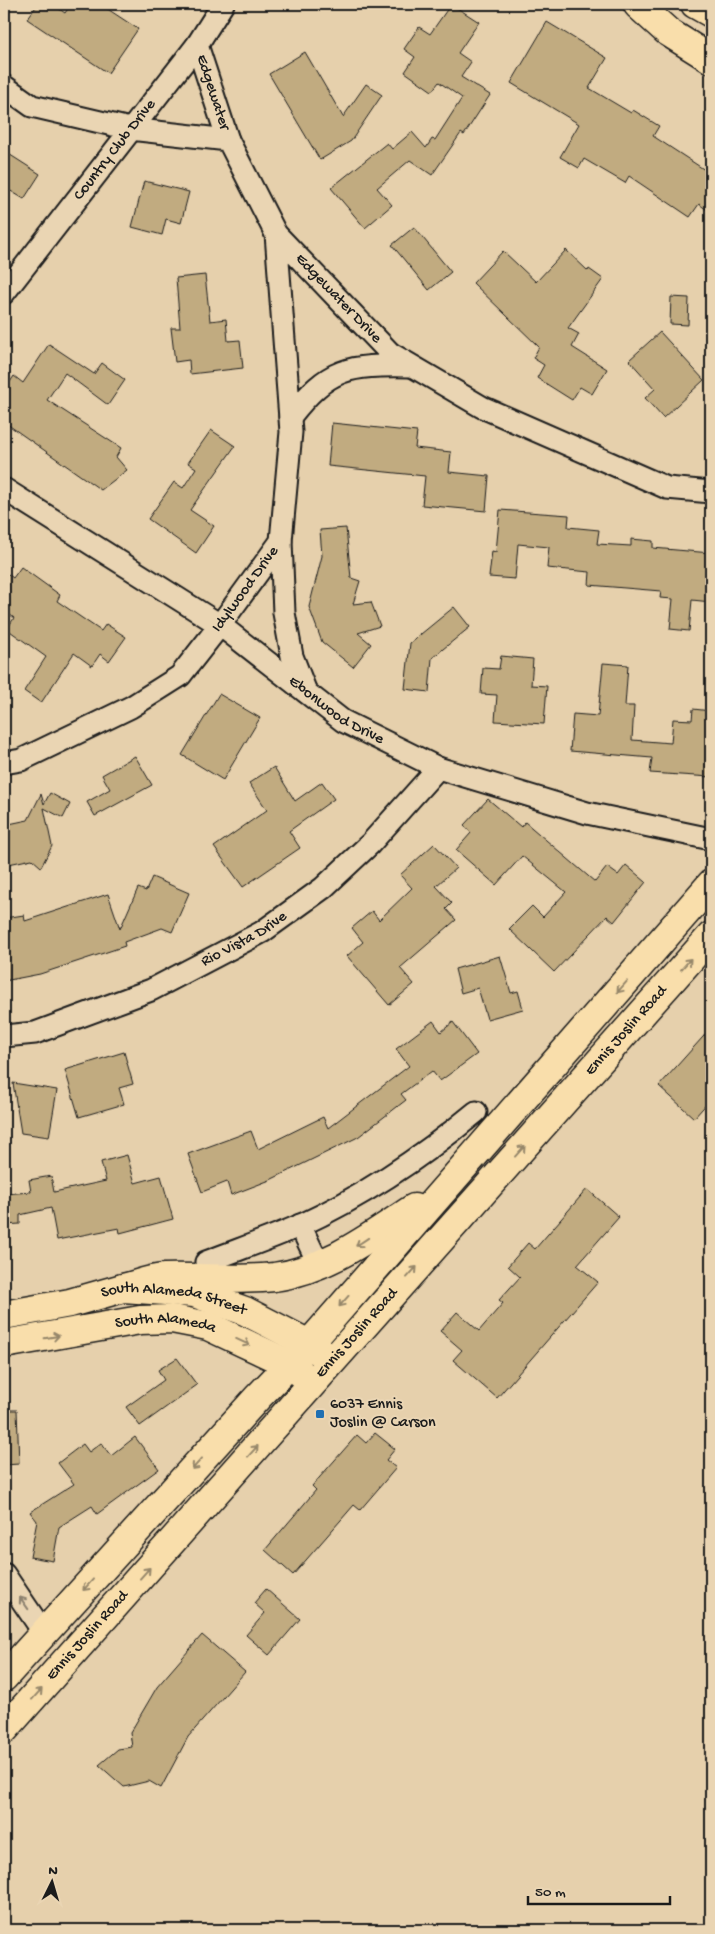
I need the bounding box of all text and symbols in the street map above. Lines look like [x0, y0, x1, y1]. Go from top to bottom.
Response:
street label: Edgewater [191, 52, 234, 134]
street label: Country Club Drive [70, 95, 161, 204]
street label: Edgewater Drive [291, 250, 386, 348]
street label: Idylwood Drive [208, 542, 284, 636]
street label: Ebonwood Drive [284, 672, 388, 750]
street label: Rio Vista Drive [198, 907, 292, 972]
one-way arrow [680, 958, 692, 971]
one-way arrow [616, 980, 627, 993]
street label: Ennis Joslin Road [581, 981, 673, 1080]
one-way arrow [514, 1144, 526, 1157]
one-way arrow [355, 1237, 369, 1247]
one-way arrow [406, 1266, 418, 1279]
street label: Ennis Joslin Road [312, 1283, 403, 1382]
street label: South Alameda Street [98, 1287, 248, 1325]
one-way arrow [339, 1295, 350, 1308]
street label: South Alameda [114, 1317, 216, 1341]
one-way arrow [44, 1331, 60, 1341]
one-way arrow [235, 1338, 250, 1348]
place label: 6037 Ennis Joslin @ Carson [330, 1396, 436, 1433]
marker: 6037 Ennis Joslin @ Carson [314, 1408, 326, 1420]
one-way arrow [247, 1445, 259, 1458]
one-way arrow [191, 1458, 203, 1471]
one-way arrow [139, 1566, 151, 1579]
one-way arrow [82, 1578, 94, 1591]
street label: Ennis Joslin Road [43, 1586, 134, 1685]
one-way arrow [19, 1597, 29, 1611]
one-way arrow [31, 1687, 43, 1700]
north arrow [28, 1856, 78, 1906]
text: N [48, 1863, 58, 1880]
scale bar [528, 1874, 670, 1906]
text: 50 m [535, 1884, 566, 1902]

